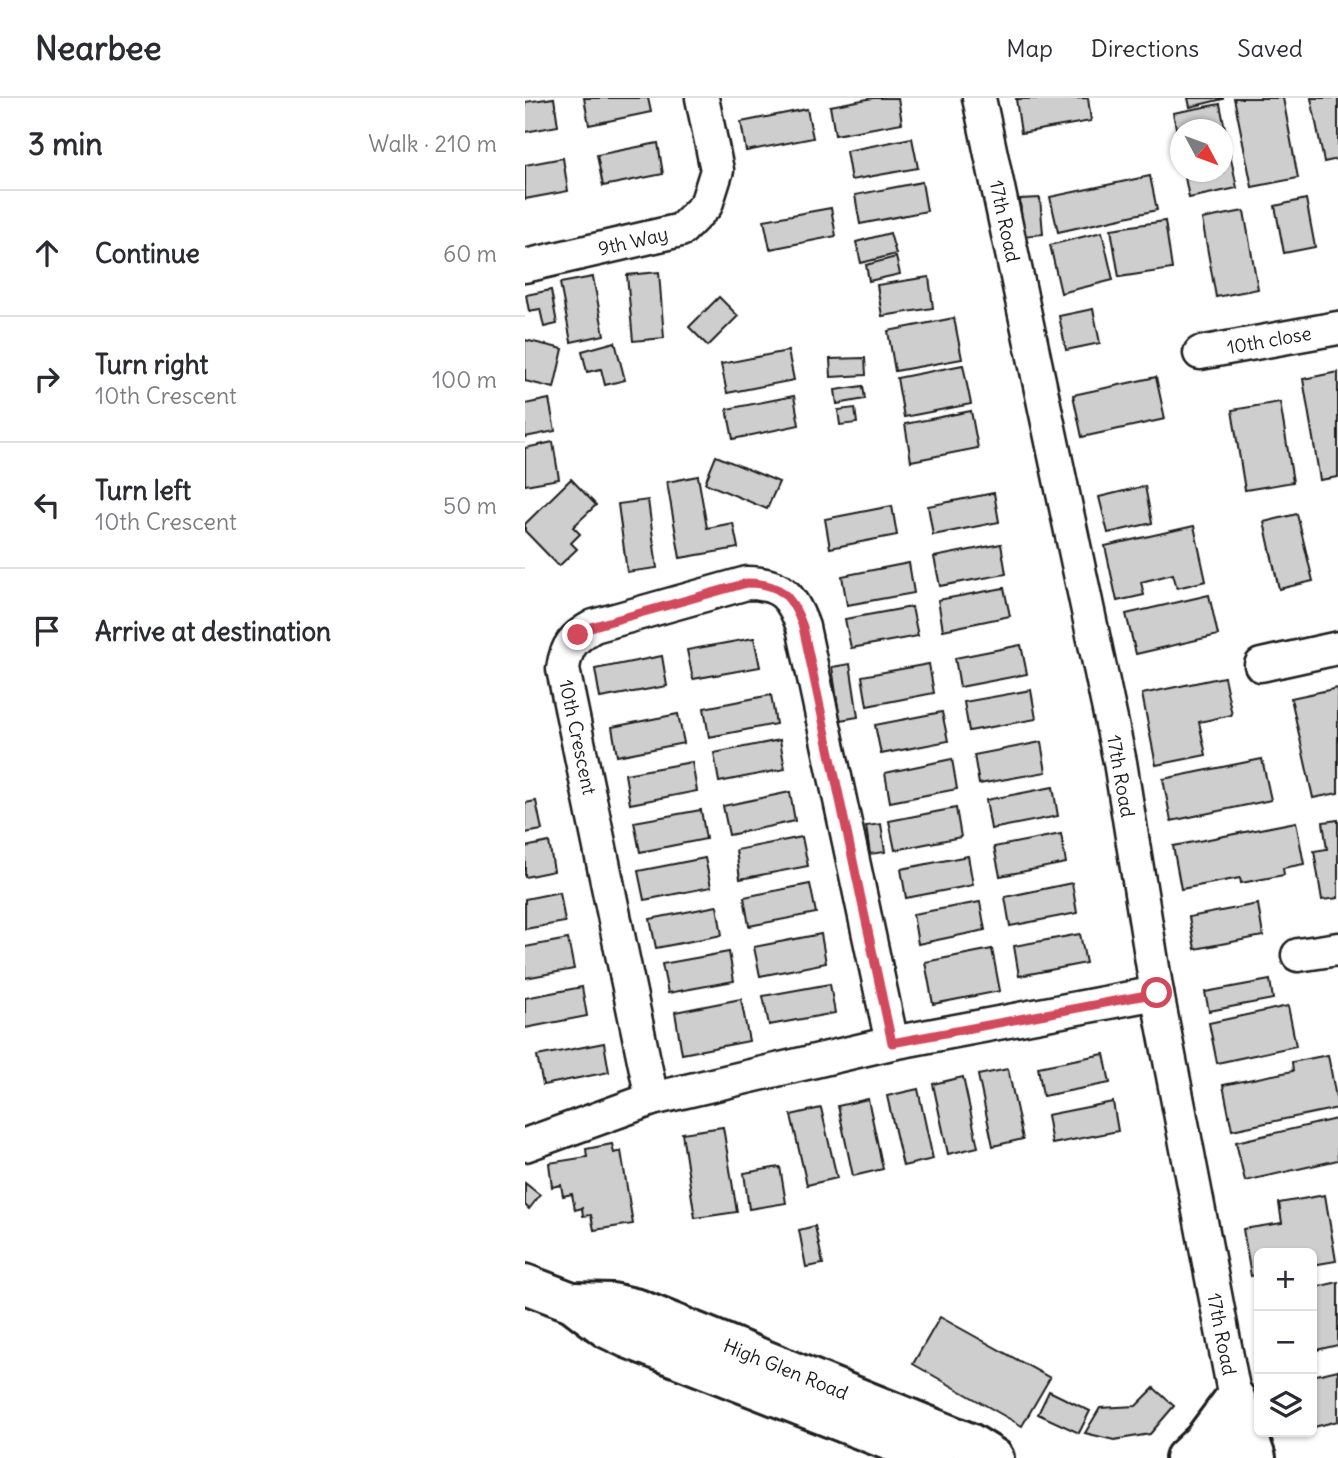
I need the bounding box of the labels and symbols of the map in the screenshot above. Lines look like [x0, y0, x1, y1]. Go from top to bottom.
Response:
north arrow [1170, 119, 1233, 182]
street label: 17th Road [985, 178, 1025, 264]
street label: 9th Way [596, 221, 670, 261]
street label: 10th close [1225, 321, 1313, 359]
route end [562, 619, 593, 650]
street label: 10th Crescent [554, 677, 602, 797]
street label: 17th Road [1102, 733, 1140, 819]
route start [1141, 977, 1172, 1008]
street label: 17th Road [1202, 1291, 1242, 1377]
street label: High Glen Road [720, 1333, 852, 1405]

